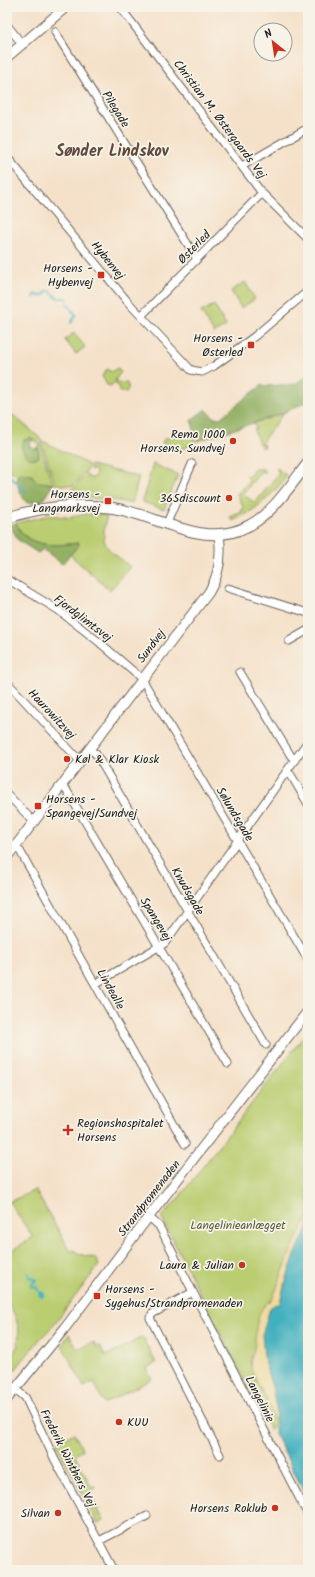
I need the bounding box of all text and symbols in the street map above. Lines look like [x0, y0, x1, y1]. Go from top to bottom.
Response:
north arrow [253, 22, 293, 62]
text: N [261, 25, 276, 44]
street label: Christian M. Østergaards Vej [168, 56, 271, 184]
street label: Pilegade [97, 87, 135, 132]
district label: Sønder Lindskov [55, 139, 170, 164]
street label: Østerled [173, 225, 216, 269]
street label: Hybenvej [86, 237, 130, 285]
place label: Horsens - Hybenvej [43, 259, 94, 292]
marker: Horsens - Hybenvej [96, 270, 106, 280]
place label: Horsens - Østerled [193, 329, 244, 362]
marker: Horsens - Østerled [246, 340, 256, 350]
place label: Rema 1000 Horsens, Sundvej [140, 425, 226, 458]
marker: Rema 1000 Horsens, Sundvej [228, 436, 238, 446]
place label: Horsens - Langmarksvej [32, 485, 101, 518]
place label: 365discount [159, 489, 221, 508]
marker: 365discount [224, 493, 234, 503]
marker: Horsens - Langmarksvej [103, 496, 113, 506]
street label: Fjordglimtsvej [49, 590, 117, 647]
street label: Sundvej [132, 625, 171, 667]
street label: Haurowitzvej [23, 685, 81, 745]
place label: Køl & Klar Kiosk [75, 750, 160, 769]
marker: Køl & Klar Kiosk [62, 754, 72, 764]
street label: Sølundsgade [211, 783, 259, 846]
place label: Horsens - Spangevej/Sundvej [46, 790, 138, 823]
marker: Horsens - Spangevej/Sundvej [33, 801, 43, 811]
street label: Knudsgade [166, 864, 209, 920]
street label: Spangevej [135, 893, 177, 946]
street label: Lindealle [92, 965, 130, 1014]
place label: Regionshospitalet Horsens [77, 1114, 164, 1147]
marker: Regionshospitalet Horsens [62, 1124, 74, 1136]
street label: Strandpromenaden [113, 1156, 185, 1241]
park label: Langelinieanlægget [190, 1216, 286, 1235]
place label: Laura & Julian [159, 1256, 234, 1275]
marker: Laura & Julian [237, 1260, 247, 1270]
place label: Horsens - Sygehus/Strandpromenaden [105, 1280, 243, 1313]
marker: Horsens - Sygehus/Strandpromenaden [92, 1291, 102, 1301]
street label: Langelinie [240, 1373, 280, 1426]
street label: Frederik Winthers Vej [35, 1406, 101, 1512]
place label: KUU [127, 1413, 148, 1432]
marker: KUU [114, 1417, 124, 1427]
place label: Horsens Roklub [190, 1499, 268, 1518]
marker: Horsens Roklub [270, 1503, 280, 1513]
place label: Silvan [21, 1504, 50, 1523]
marker: Silvan [53, 1508, 63, 1518]

